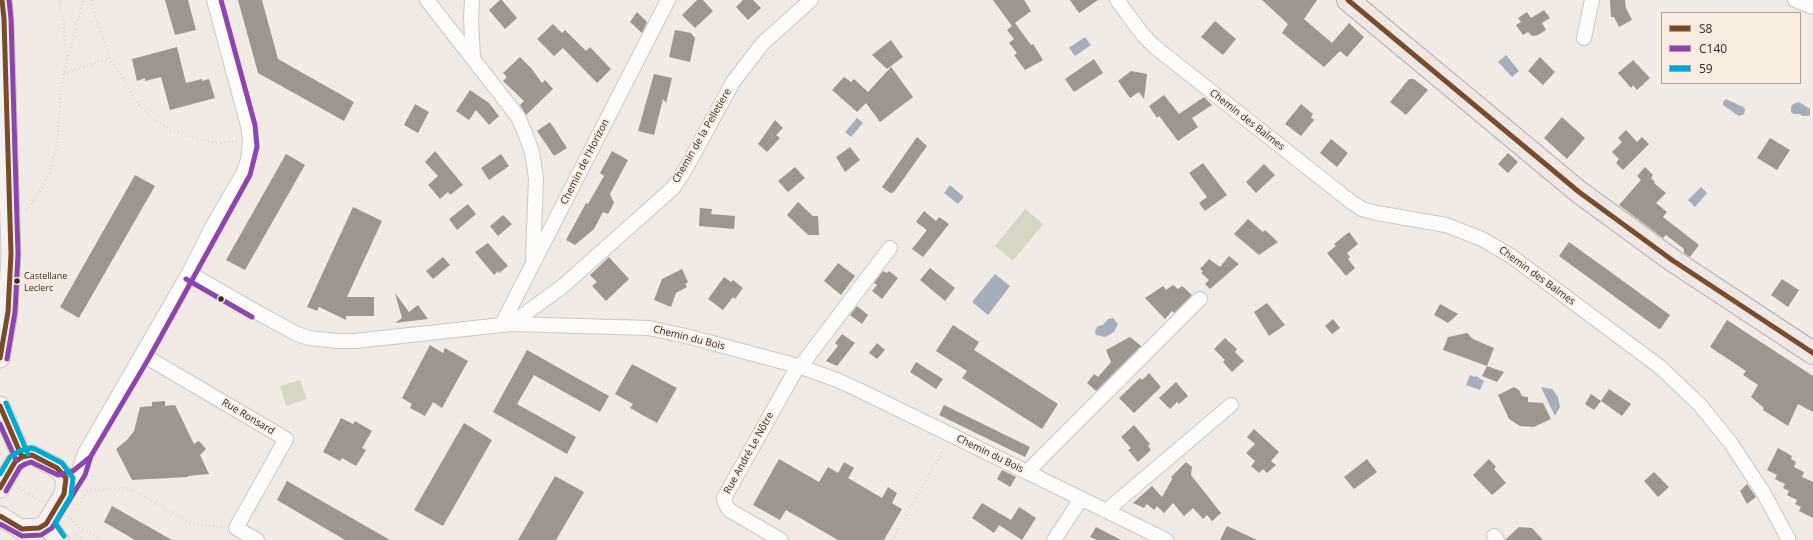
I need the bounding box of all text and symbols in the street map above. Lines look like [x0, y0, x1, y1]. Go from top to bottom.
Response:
legend [1661, 12, 1801, 84]
text: S8 [1699, 20, 1712, 37]
text: C140 [1699, 40, 1727, 57]
text: 59 [1699, 60, 1713, 77]
street label: Chemin de la Pelletiere [670, 87, 734, 185]
street label: Chemin des Balmes [1207, 87, 1287, 153]
street label: Chemin de l'Horizon [558, 117, 612, 207]
street label: Chemin des Balmes [1496, 244, 1578, 308]
place label: Castellane Leclerc [24, 271, 67, 292]
marker: Castellane Leclerc [12, 276, 22, 286]
unlabelled marker [216, 294, 226, 304]
street label: Chemin du Bois [652, 323, 726, 353]
street label: Rue Ronsard [219, 397, 277, 437]
street label: Rue André Le Nôtre [722, 410, 776, 496]
street label: Chemin du Bois [954, 433, 1026, 475]

